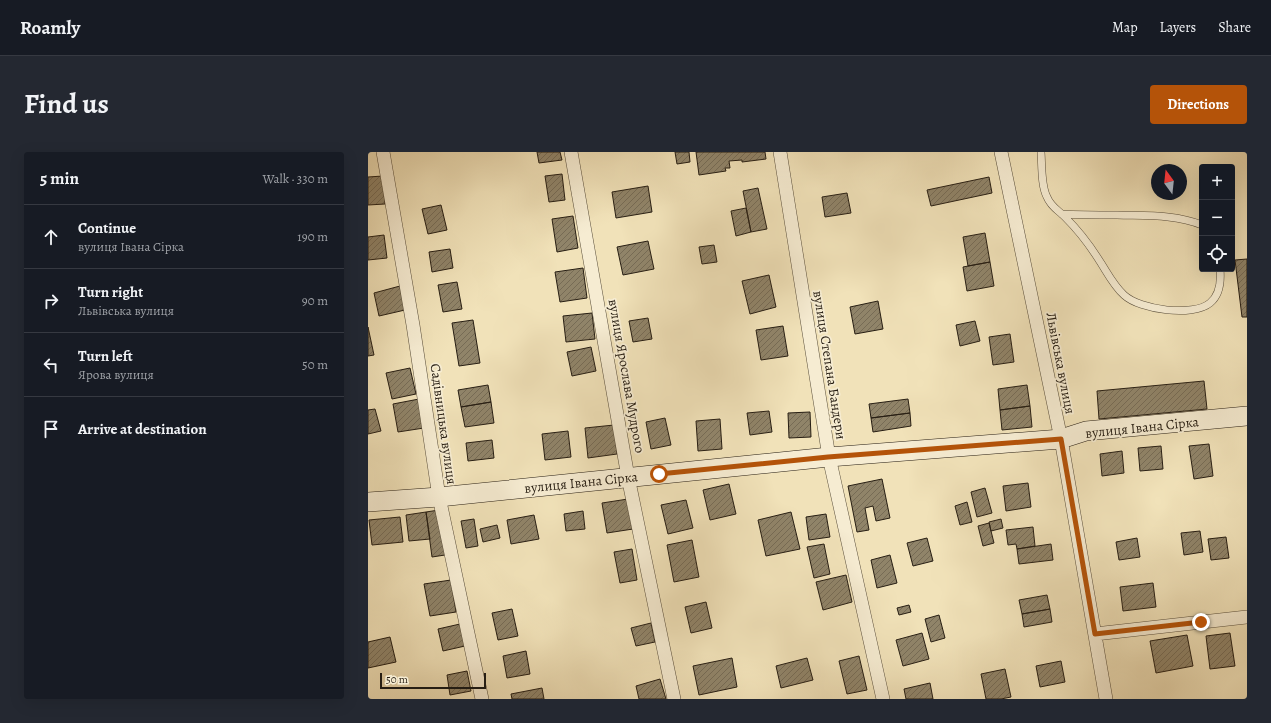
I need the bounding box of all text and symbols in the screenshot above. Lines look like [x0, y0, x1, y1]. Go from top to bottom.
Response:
text: Roamly [20, 15, 80, 41]
text: Map [1112, 18, 1138, 37]
text: Layers [1160, 18, 1196, 37]
text: Share [1218, 18, 1251, 37]
text: Find us [24, 85, 109, 123]
button: Directions [1150, 85, 1247, 124]
north arrow [1151, 164, 1187, 200]
map controls [1199, 164, 1235, 272]
button: + [1199, 164, 1235, 200]
text: 5 min [40, 167, 79, 190]
text: Walk · 330 m [262, 170, 328, 187]
button: − [1199, 200, 1235, 236]
text: Continue [78, 218, 136, 238]
icon: ahead [40, 226, 62, 248]
text: 190 m [297, 228, 328, 245]
button: locate [1199, 236, 1235, 272]
text: вулиця Івана Сірка [78, 238, 184, 255]
text: Turn right [78, 282, 143, 302]
street label: вулиця Степана Бандери [808, 289, 851, 441]
icon: right [40, 290, 62, 312]
text: 90 m [302, 292, 328, 309]
street label: вулиця Ярослава Мудрого [604, 298, 649, 455]
text: Львівська вулиця [78, 302, 174, 319]
street label: Львівська вулиця [1041, 311, 1080, 416]
text: Turn left [78, 346, 133, 366]
icon: left [40, 354, 62, 376]
text: 50 m [302, 356, 328, 373]
street label: Садівницька вулиця [426, 362, 461, 486]
text: Ярова вулиця [78, 366, 154, 383]
street label: вулиця Івана Сірка [1084, 412, 1200, 443]
icon: arrive [40, 418, 62, 440]
text: Arrive at destination [78, 419, 207, 439]
route start [650, 465, 668, 483]
street label: вулиця Івана Сірка [523, 467, 639, 498]
route end [1192, 613, 1210, 631]
scale bar [380, 671, 486, 690]
text: 50 m [386, 672, 408, 687]

